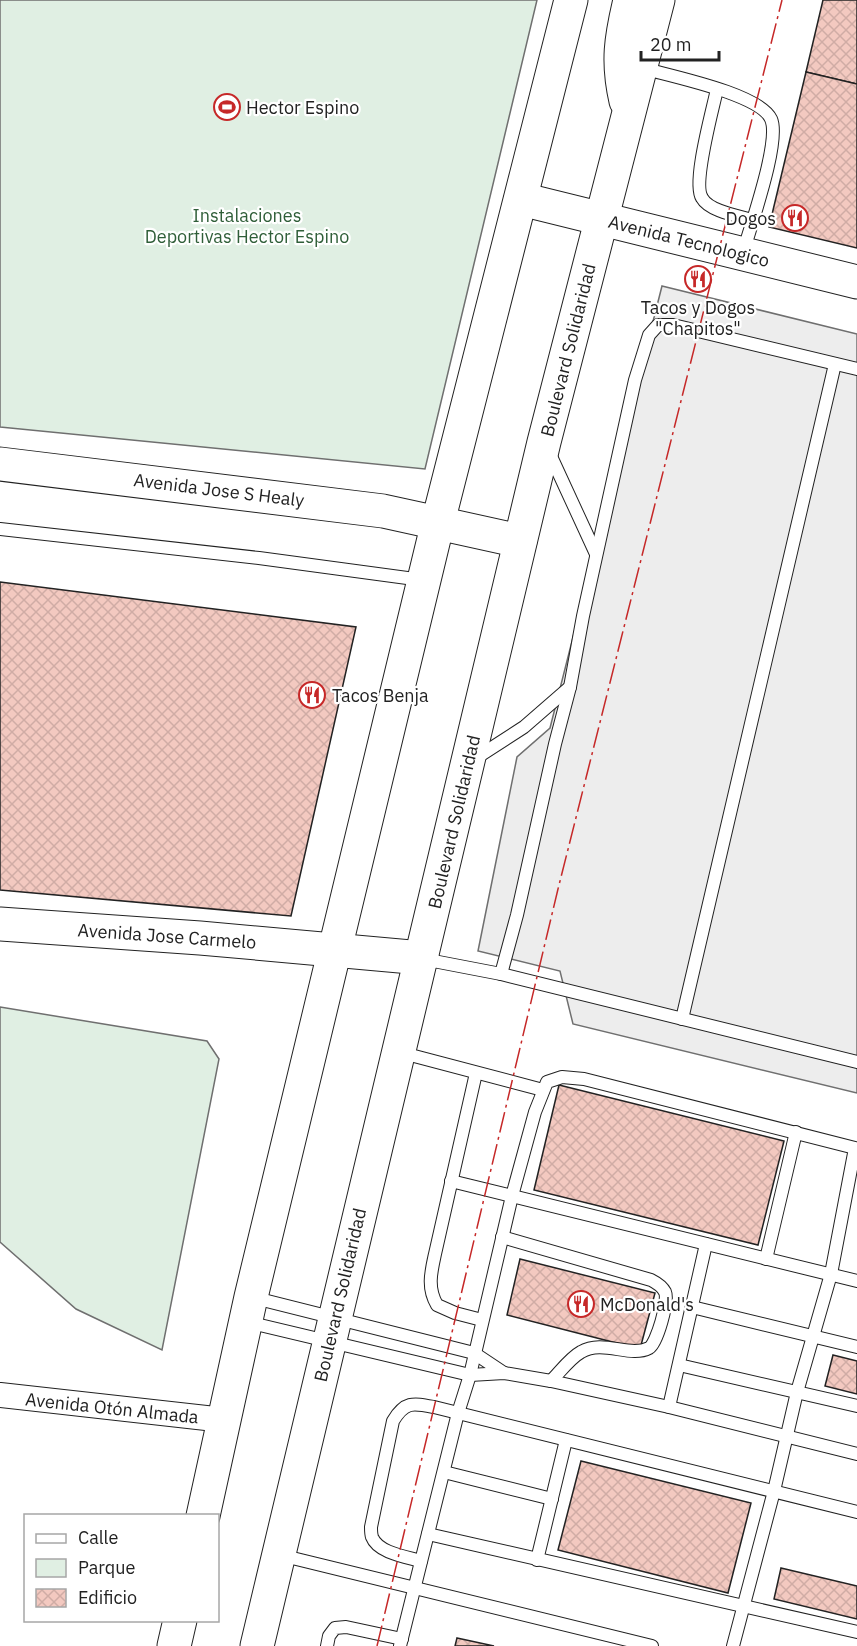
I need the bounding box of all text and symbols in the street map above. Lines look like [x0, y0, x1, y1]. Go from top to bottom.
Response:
scale bar [641, 24, 719, 62]
text: 20 m [650, 33, 692, 56]
sports icon: Hector Espino [212, 92, 242, 122]
place label: Hector Espino [246, 96, 359, 119]
restaurant icon: Dogos [780, 203, 810, 233]
park label: Instalaciones Deportivas Hector Espino [145, 204, 349, 248]
place label: Dogos [726, 207, 776, 230]
street label: Avenida Tecnologico [606, 210, 772, 272]
street label: Boulevard Solidaridad [535, 261, 601, 439]
restaurant icon: Tacos y Dogos "Chapitos" [683, 264, 713, 294]
place label: Tacos y Dogos "Chapitos" [641, 296, 755, 340]
street label: Avenida Jose S Healy [132, 468, 306, 512]
restaurant icon: Tacos Benja [297, 680, 327, 710]
place label: Tacos Benja [332, 684, 429, 707]
street label: Boulevard Solidaridad [423, 733, 485, 911]
street label: Avenida Jose Carmelo [77, 918, 257, 954]
street label: Boulevard Solidaridad [309, 1206, 371, 1384]
restaurant icon: McDonald's [566, 1289, 596, 1319]
place label: McDonald's [600, 1293, 694, 1316]
street label: Avenida Otón Almada [24, 1387, 200, 1429]
legend [24, 1514, 219, 1622]
text: Calle [78, 1526, 118, 1549]
text: Parque [78, 1556, 136, 1579]
text: Edificio [78, 1586, 137, 1609]

